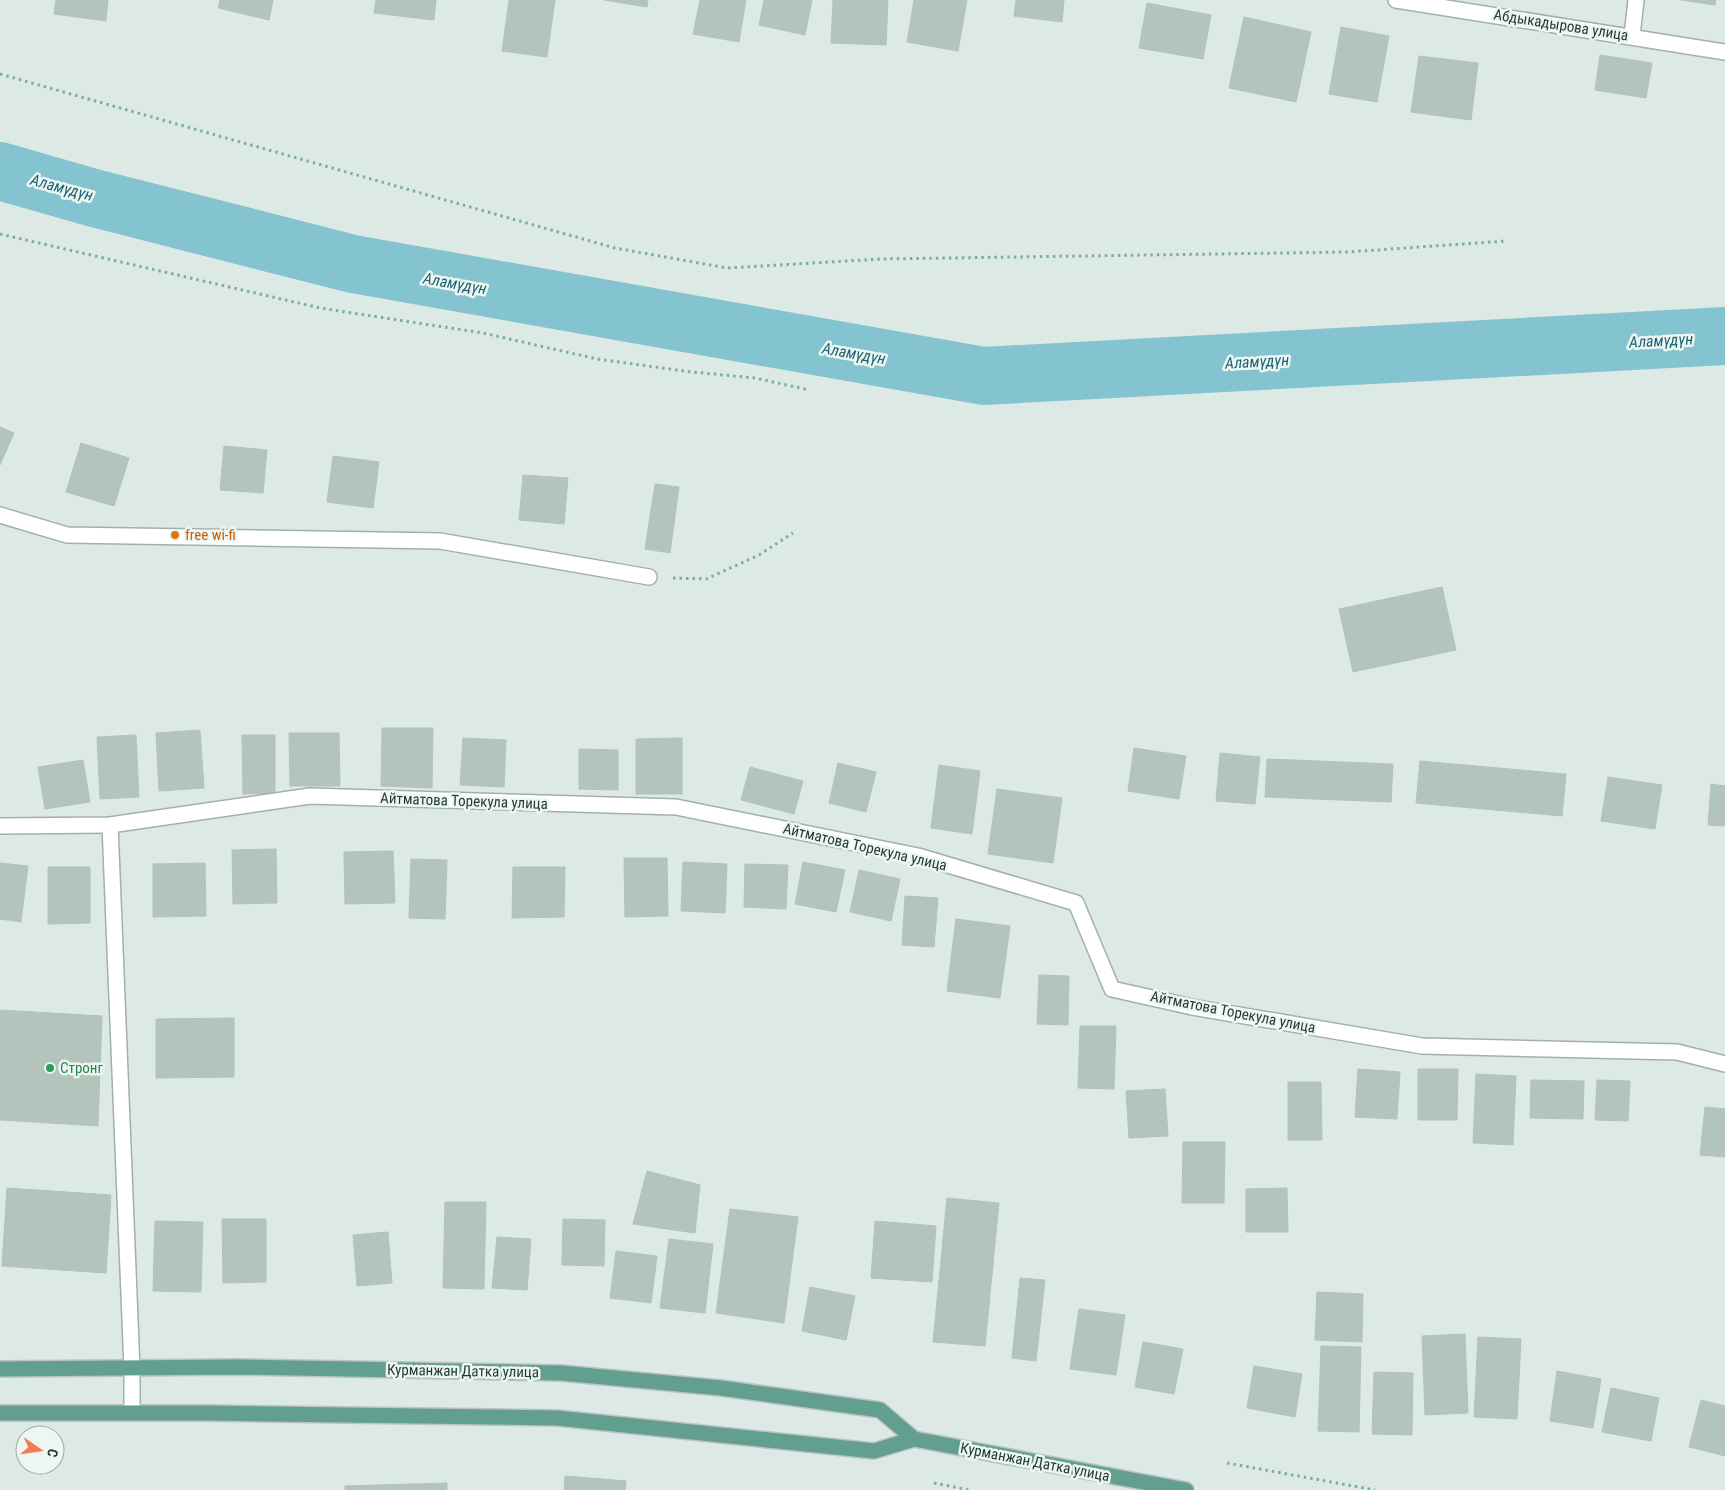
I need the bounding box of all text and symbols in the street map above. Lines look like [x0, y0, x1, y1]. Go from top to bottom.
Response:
street label: Абдыкадырова улица [1492, 5, 1630, 45]
water label: Аламүдүн [28, 170, 95, 205]
water label: Аламүдүн [421, 268, 488, 298]
water label: Аламүдүн [1628, 329, 1694, 352]
water label: Аламүдүн [820, 338, 887, 368]
water label: Аламүдүн [1224, 350, 1290, 373]
place label: free wi-fi [185, 526, 236, 544]
marker: free wi-fi [169, 529, 181, 541]
street label: Айтматова Торекула улица [380, 789, 548, 813]
street label: Айтматова Торекула улица [781, 819, 949, 875]
street label: Айтматова Торекула улица [1149, 987, 1317, 1037]
place label: Стронг [60, 1059, 103, 1077]
marker: Стронг [44, 1062, 56, 1074]
street label: Курманжан Датка улица [387, 1361, 539, 1381]
north arrow [15, 1425, 65, 1475]
street label: Курманжан Датка улица [959, 1439, 1111, 1485]
text: С [44, 1447, 61, 1459]

